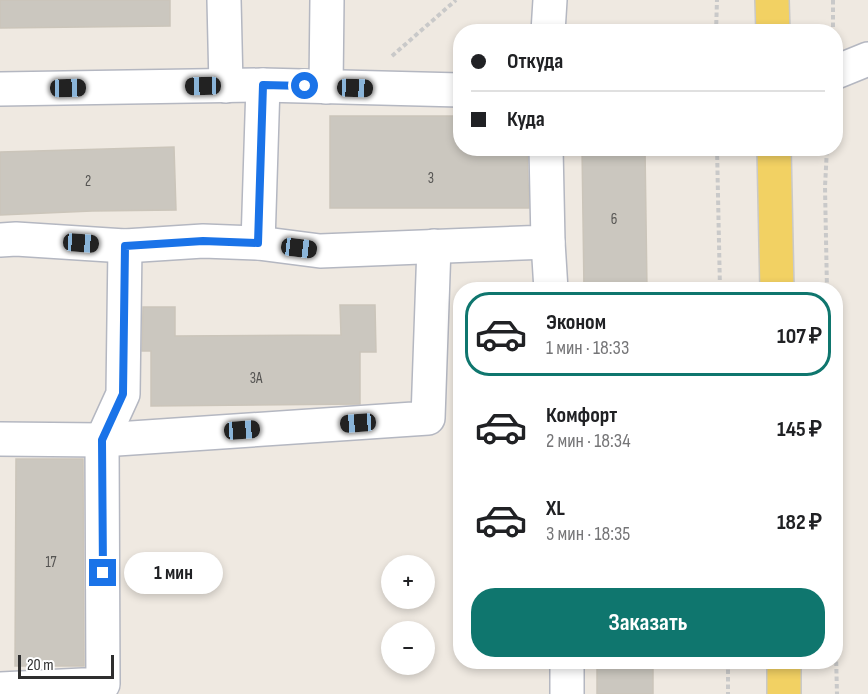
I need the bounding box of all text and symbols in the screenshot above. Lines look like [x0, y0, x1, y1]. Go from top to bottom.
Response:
text: Откуда [507, 48, 563, 75]
route start [291, 72, 318, 99]
car [185, 77, 221, 95]
car [337, 78, 373, 98]
car [50, 79, 86, 97]
text: Куда [507, 106, 545, 133]
house number: 3 [428, 169, 434, 188]
house number: 2 [85, 172, 91, 191]
house number: 6 [611, 210, 617, 229]
car [62, 233, 100, 253]
car [280, 237, 318, 259]
icon: car [474, 307, 528, 361]
text: Эконом [546, 309, 606, 336]
text: 107 ₽ [777, 323, 822, 350]
text: 1 мин · 18:33 [546, 336, 629, 360]
house number: 3А [250, 369, 263, 388]
icon: car [474, 400, 528, 454]
text: Комфорт [546, 402, 617, 429]
car [339, 413, 377, 433]
text: 145 ₽ [777, 416, 822, 443]
car [223, 420, 261, 440]
text: 2 мин · 18:34 [546, 429, 631, 453]
icon: car [474, 493, 528, 547]
text: XL [546, 495, 565, 522]
text: 182 ₽ [777, 509, 822, 536]
text: 3 мин · 18:35 [546, 522, 630, 546]
callout: 1 мин [124, 552, 223, 594]
house number: 17 [45, 553, 57, 572]
map controls [381, 555, 435, 675]
button: + [381, 555, 435, 609]
route end [89, 559, 116, 586]
text: 1 мин [154, 561, 193, 585]
button: Заказать [471, 588, 825, 657]
button: − [381, 621, 435, 675]
scale bar [18, 652, 114, 680]
text: 20 m [27, 656, 54, 675]

